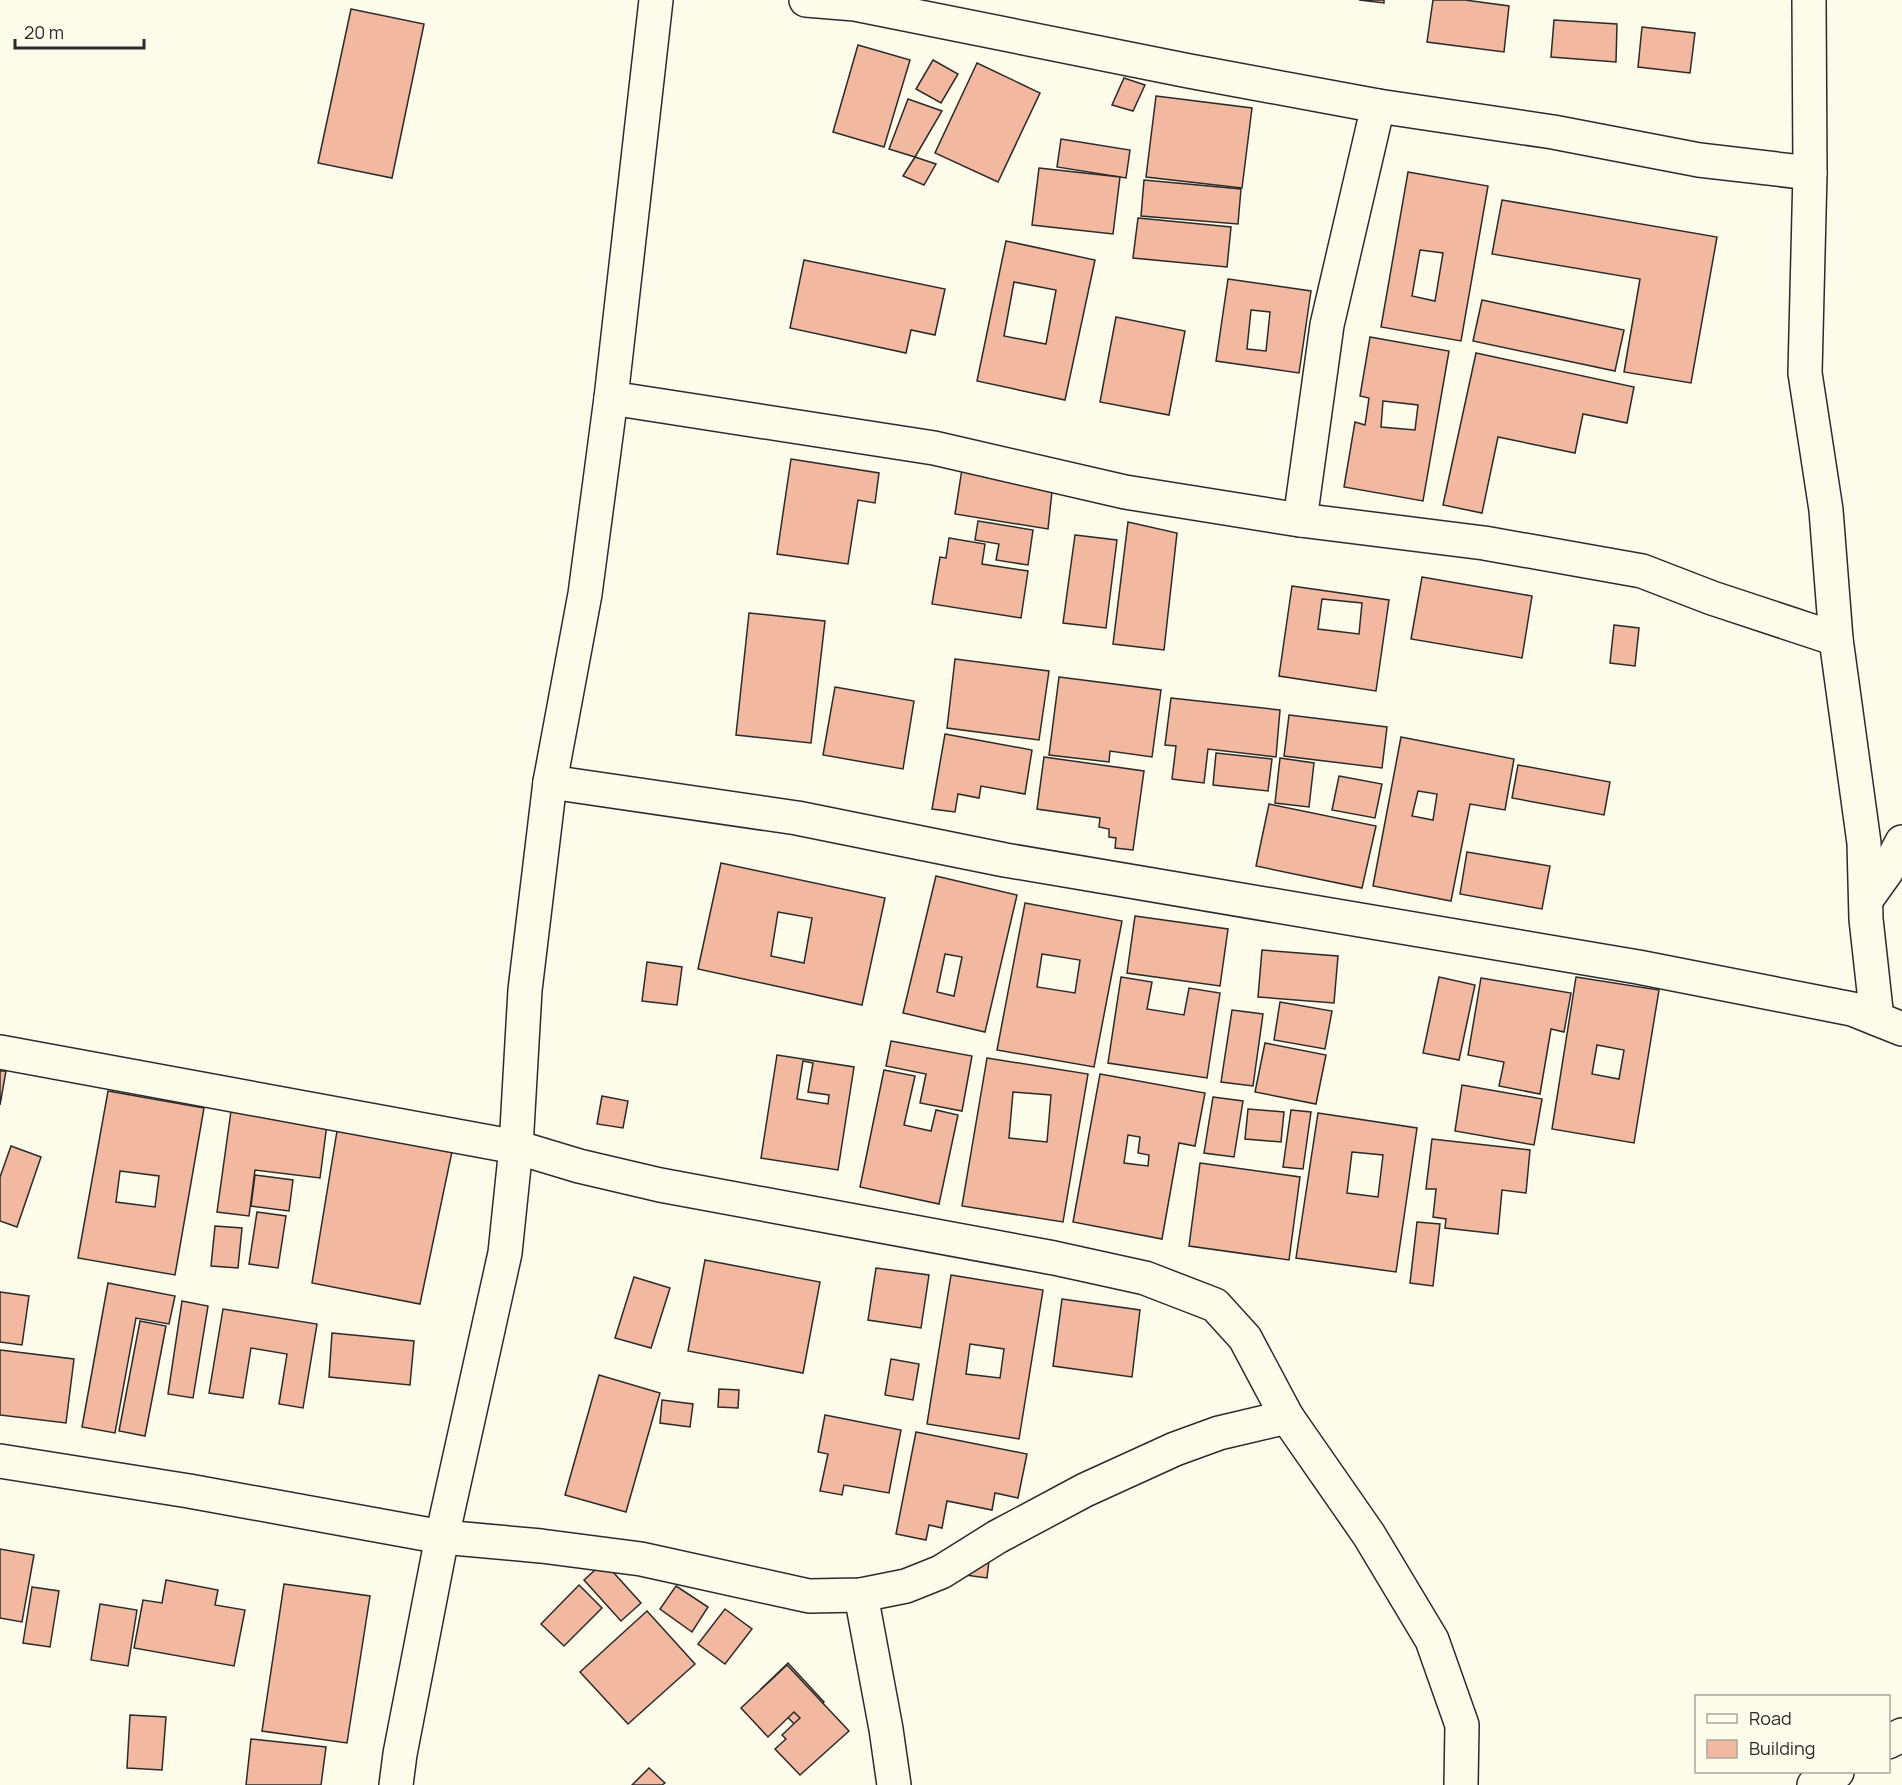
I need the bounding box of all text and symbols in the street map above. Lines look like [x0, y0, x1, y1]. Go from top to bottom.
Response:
scale bar [15, 12, 144, 50]
text: 20 m [24, 20, 64, 44]
legend [1695, 1695, 1890, 1773]
text: Road [1749, 1706, 1792, 1730]
text: Building [1749, 1736, 1815, 1760]

